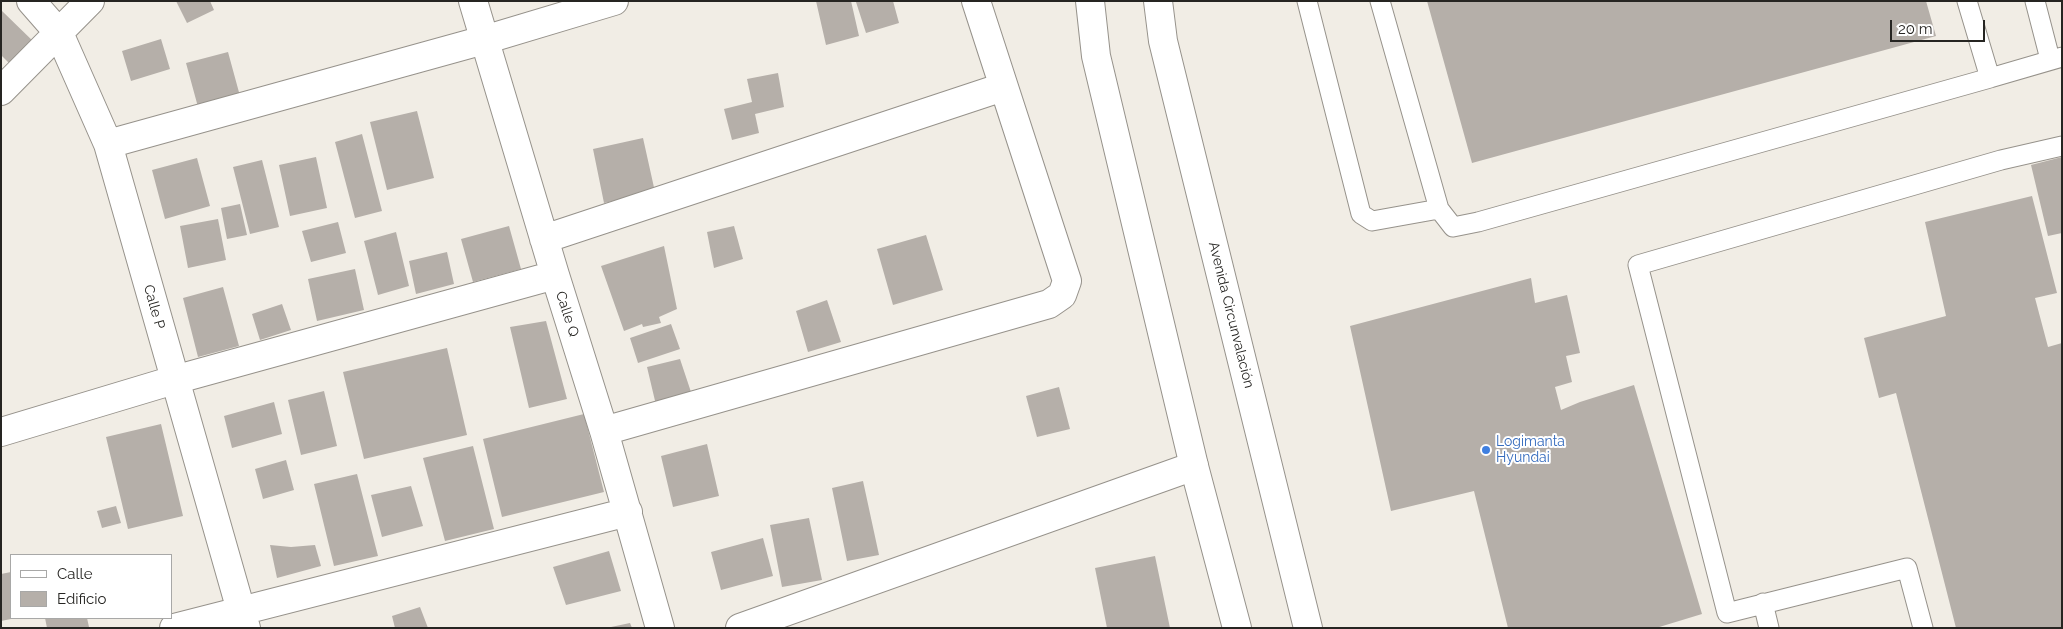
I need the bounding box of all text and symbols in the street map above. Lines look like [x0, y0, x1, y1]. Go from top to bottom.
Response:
scale bar [1893, 10, 1988, 42]
text: 20 m [1898, 20, 1933, 38]
street label: Avenida Circunvalación [1205, 240, 1257, 390]
street label: Calle P [140, 283, 168, 331]
street label: Calle Q [552, 289, 582, 339]
place label: Logimanta Hyundai [1496, 434, 1565, 467]
marker: Logimanta Hyundai [1480, 444, 1492, 456]
legend [10, 554, 172, 619]
text: Calle [57, 565, 92, 583]
text: Edificio [57, 590, 107, 608]

